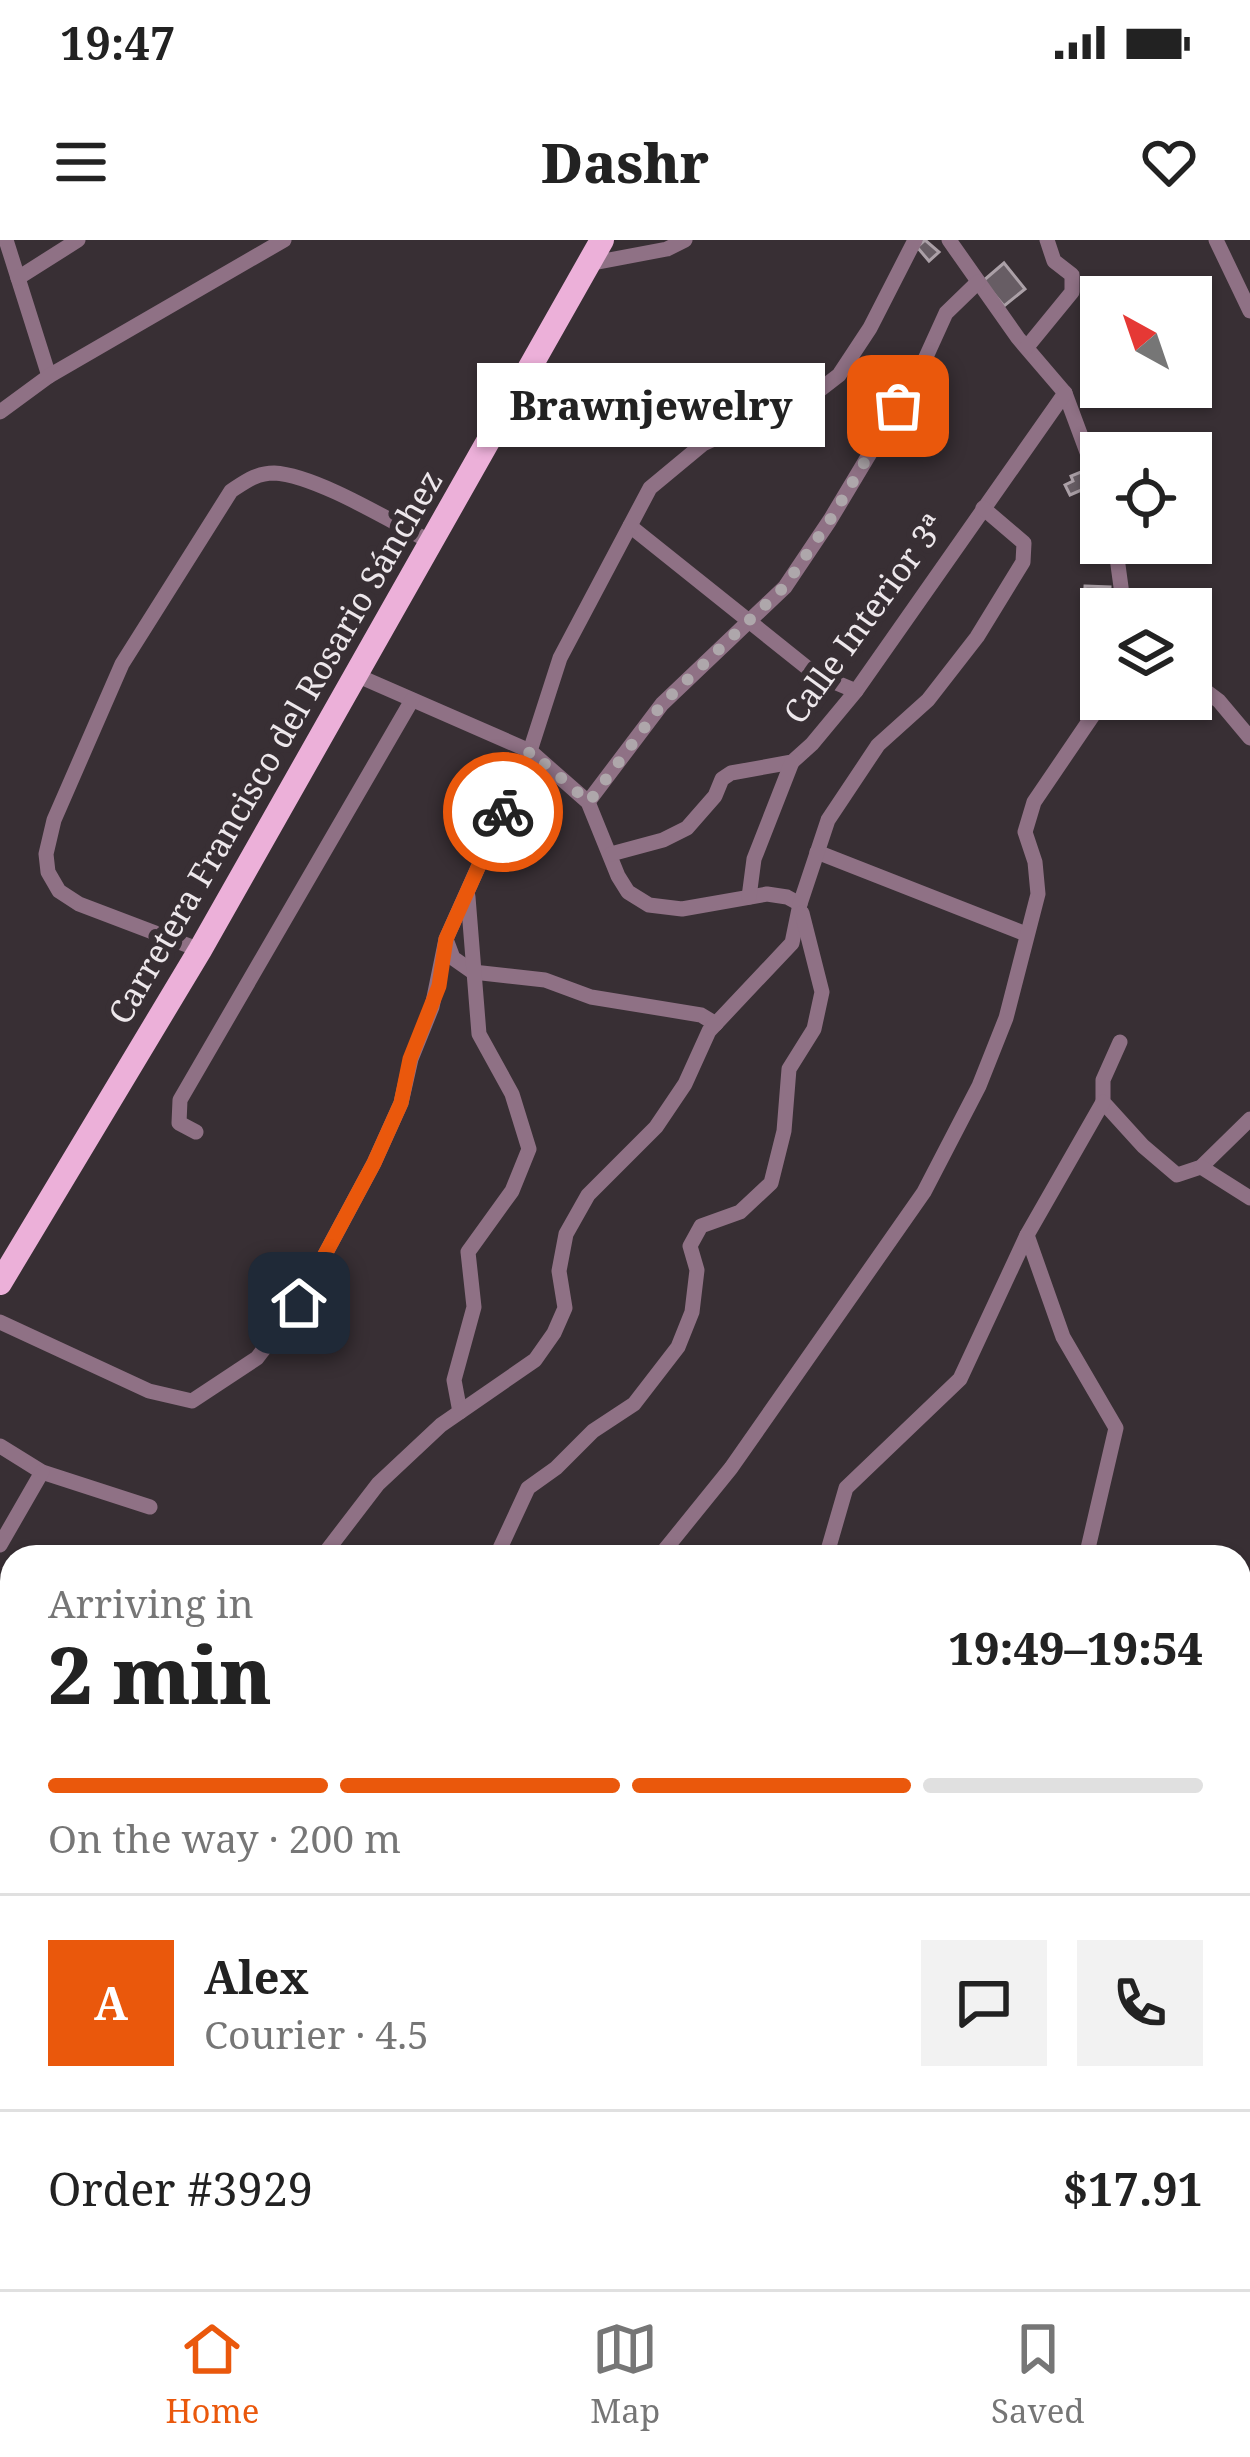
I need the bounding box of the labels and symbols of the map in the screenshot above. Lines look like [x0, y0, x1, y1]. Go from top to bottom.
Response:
north arrow [1080, 276, 1212, 408]
pin [847, 355, 949, 457]
callout: Brawnjewelry [478, 364, 826, 448]
street label: Carretera Francisco del Rosario Sánchez [97, 461, 452, 1032]
street label: Calle Interior 3ª [772, 505, 955, 732]
courier [443, 752, 563, 872]
pin [248, 1252, 350, 1354]

